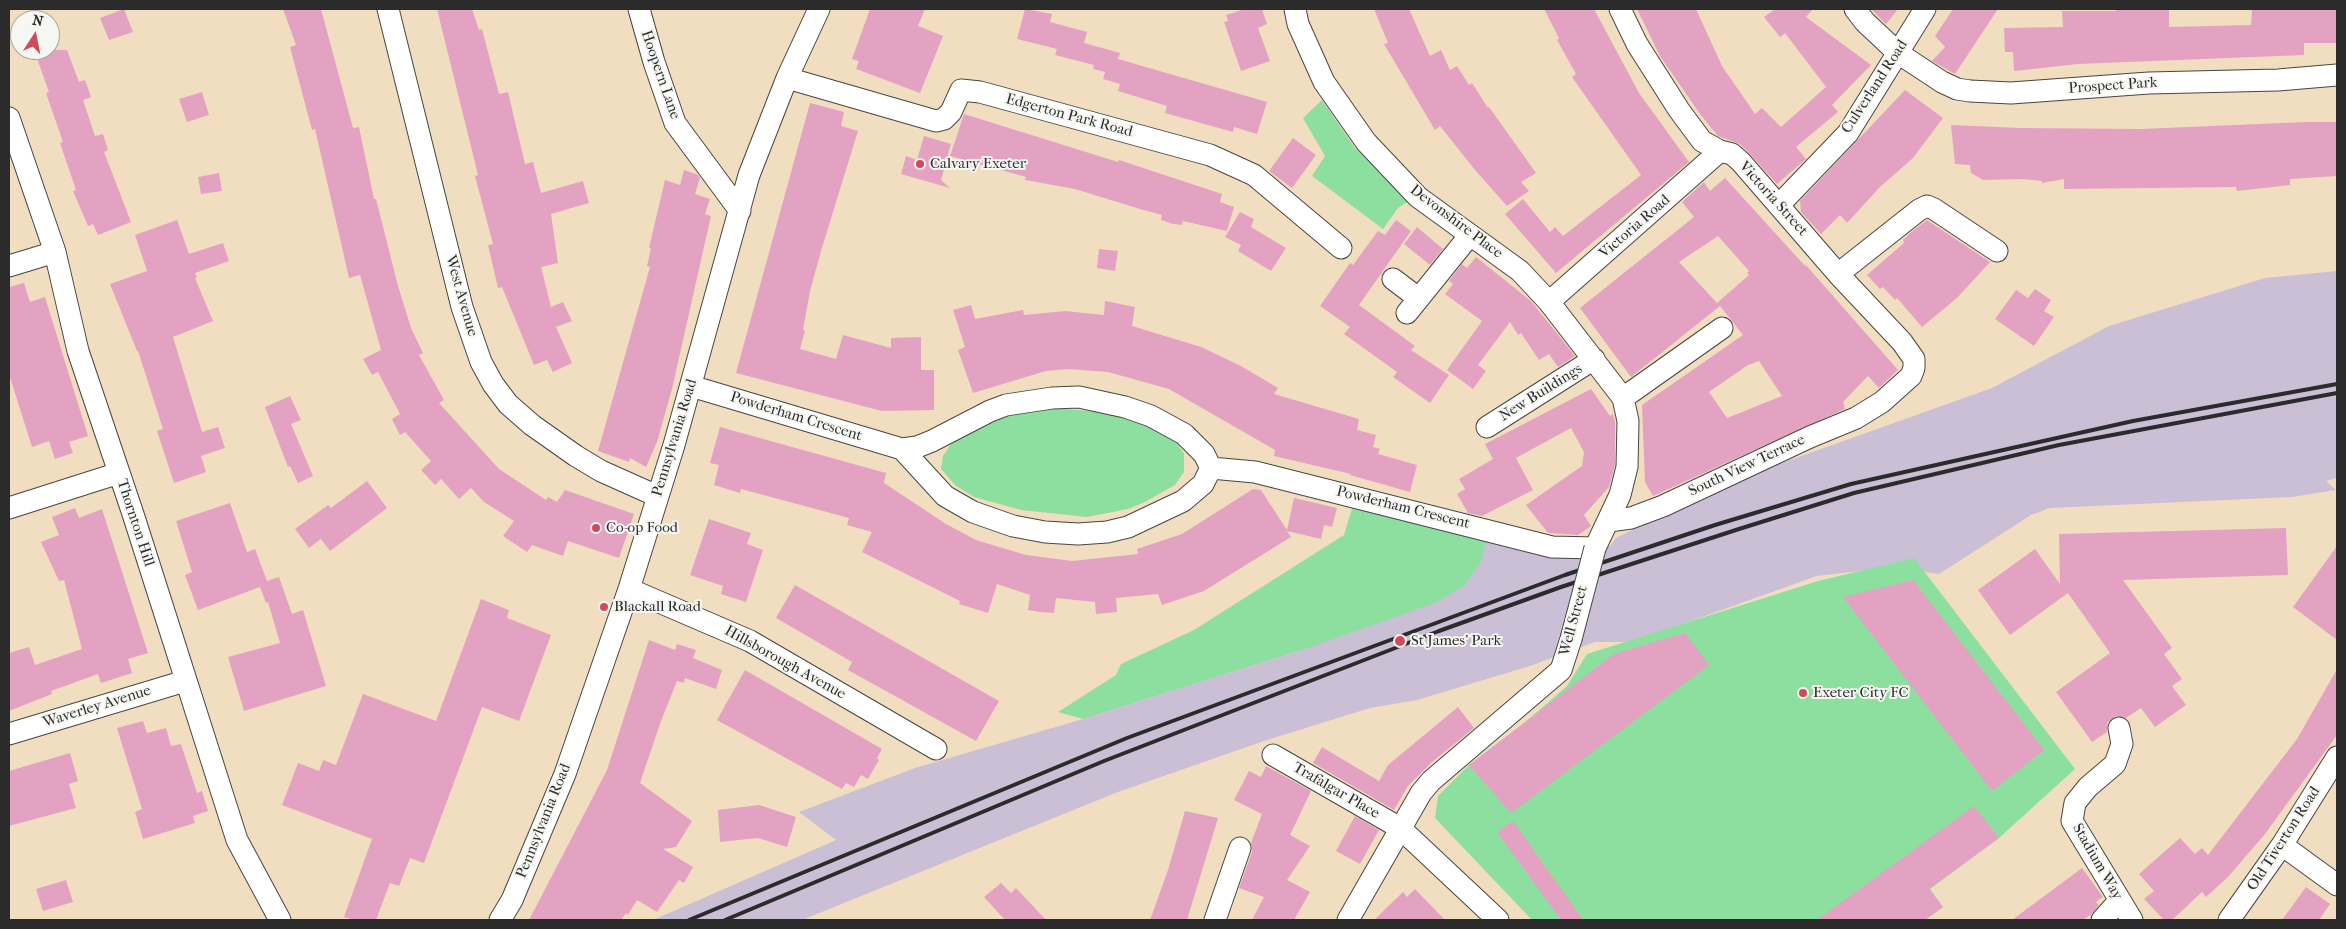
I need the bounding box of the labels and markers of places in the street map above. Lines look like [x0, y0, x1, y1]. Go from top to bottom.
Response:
place label: Calvary Exeter [930, 155, 1026, 173]
marker: Calvary Exeter [914, 158, 926, 170]
place label: Co-op Food [606, 519, 678, 537]
marker: Co-op Food [590, 522, 602, 534]
place label: Blackall Road [614, 598, 701, 616]
marker: Blackall Road [598, 601, 610, 613]
place label: St James' Park [1411, 632, 1501, 650]
marker: St James' Park [1393, 634, 1407, 648]
place label: Exeter City FC [1813, 684, 1908, 702]
marker: Exeter City FC [1797, 687, 1809, 699]

